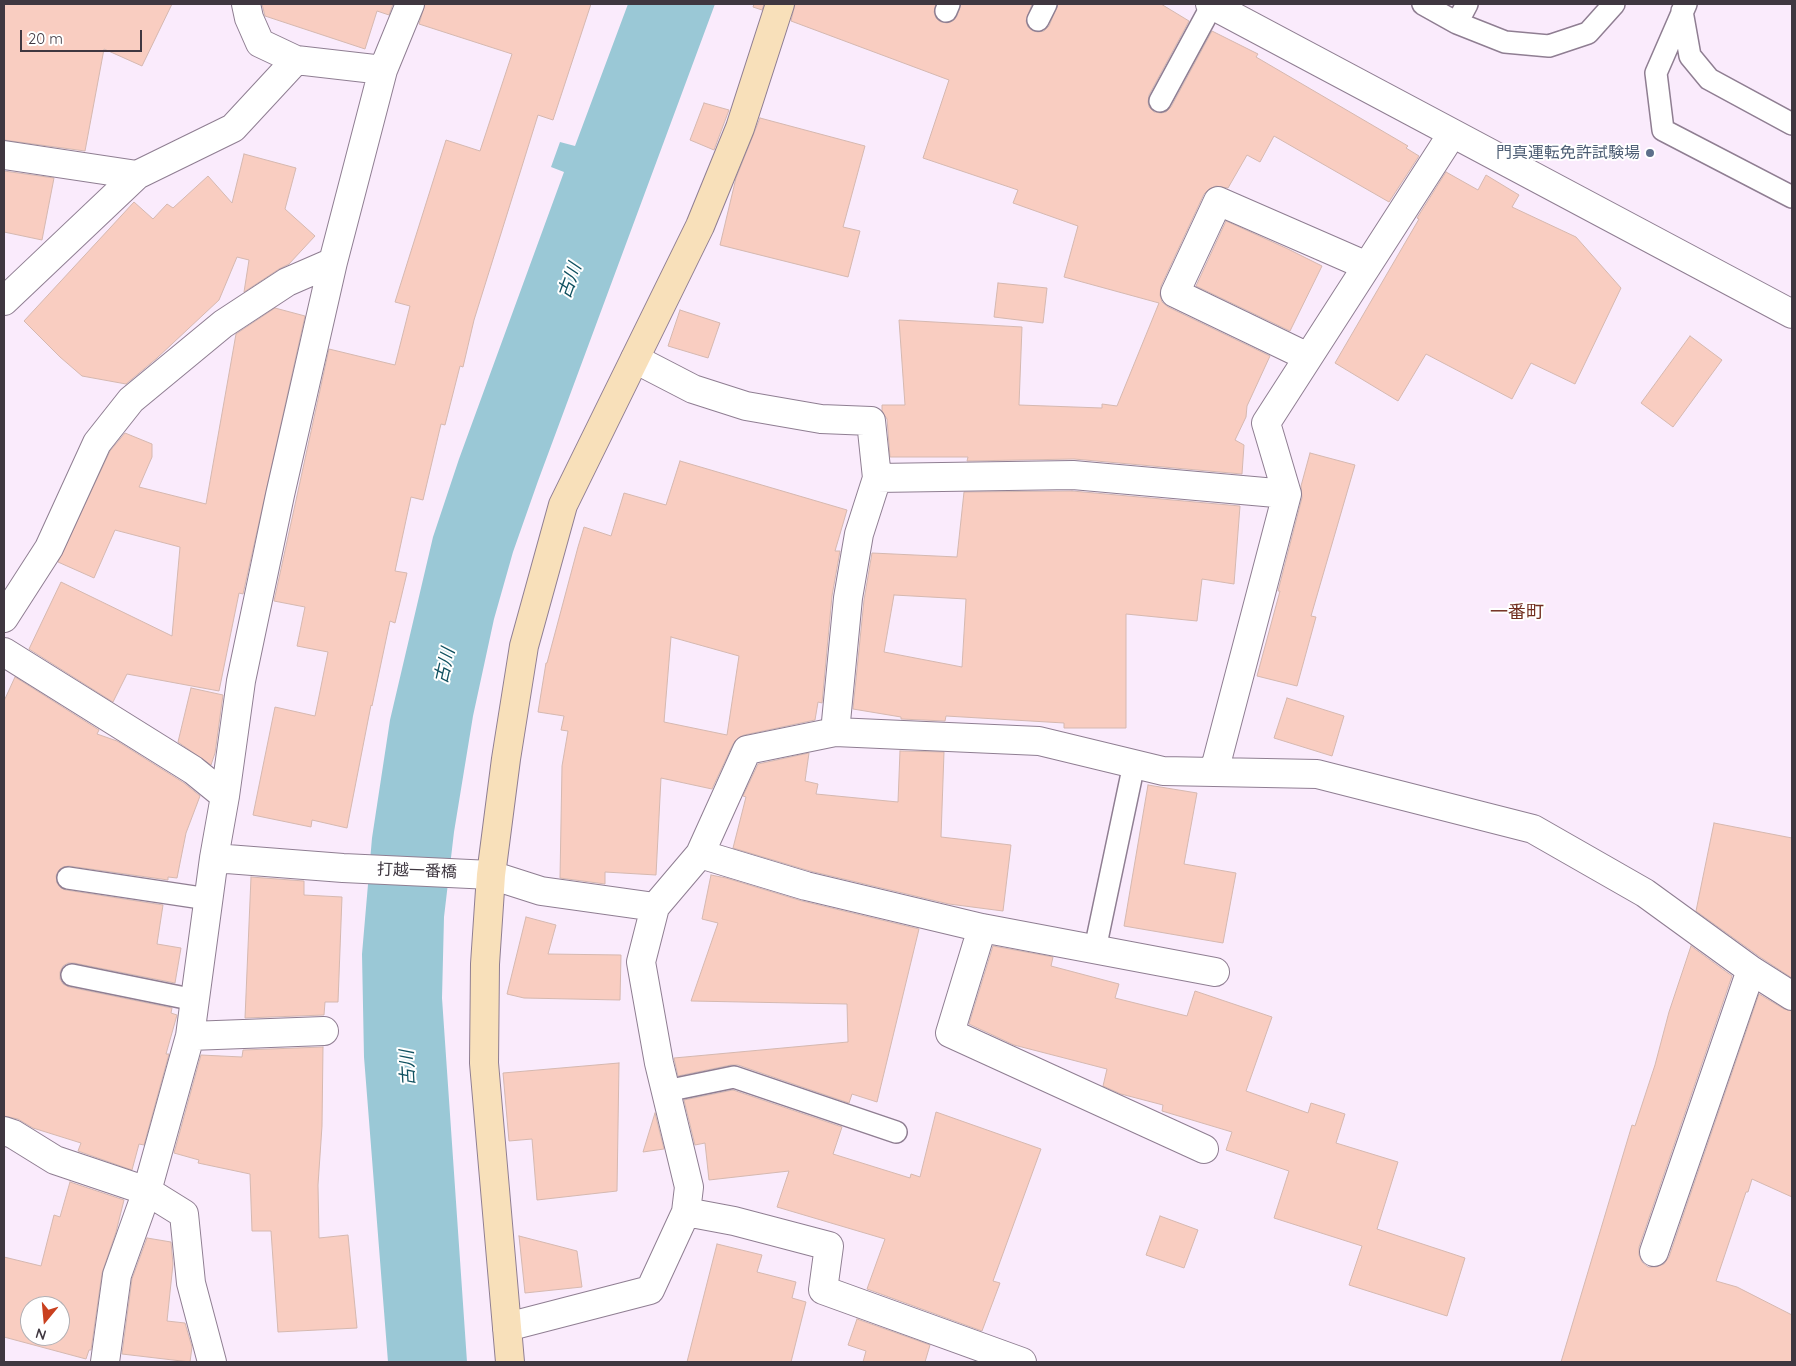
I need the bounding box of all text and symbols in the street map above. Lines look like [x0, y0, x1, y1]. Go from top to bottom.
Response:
scale bar [22, 20, 145, 52]
text: 20 m [28, 29, 63, 48]
place label: 門真運転免許試験場 [1496, 143, 1640, 163]
marker: 門真運転免許試験場 [1644, 147, 1656, 159]
water label: 古川 [554, 260, 586, 302]
district label: 一番町 [1490, 602, 1544, 624]
water label: 古川 [430, 646, 460, 686]
street label: 打越一番橋 [377, 860, 457, 882]
water label: 古川 [396, 1049, 420, 1087]
north arrow [20, 1296, 70, 1346]
text: N [33, 1324, 48, 1345]

